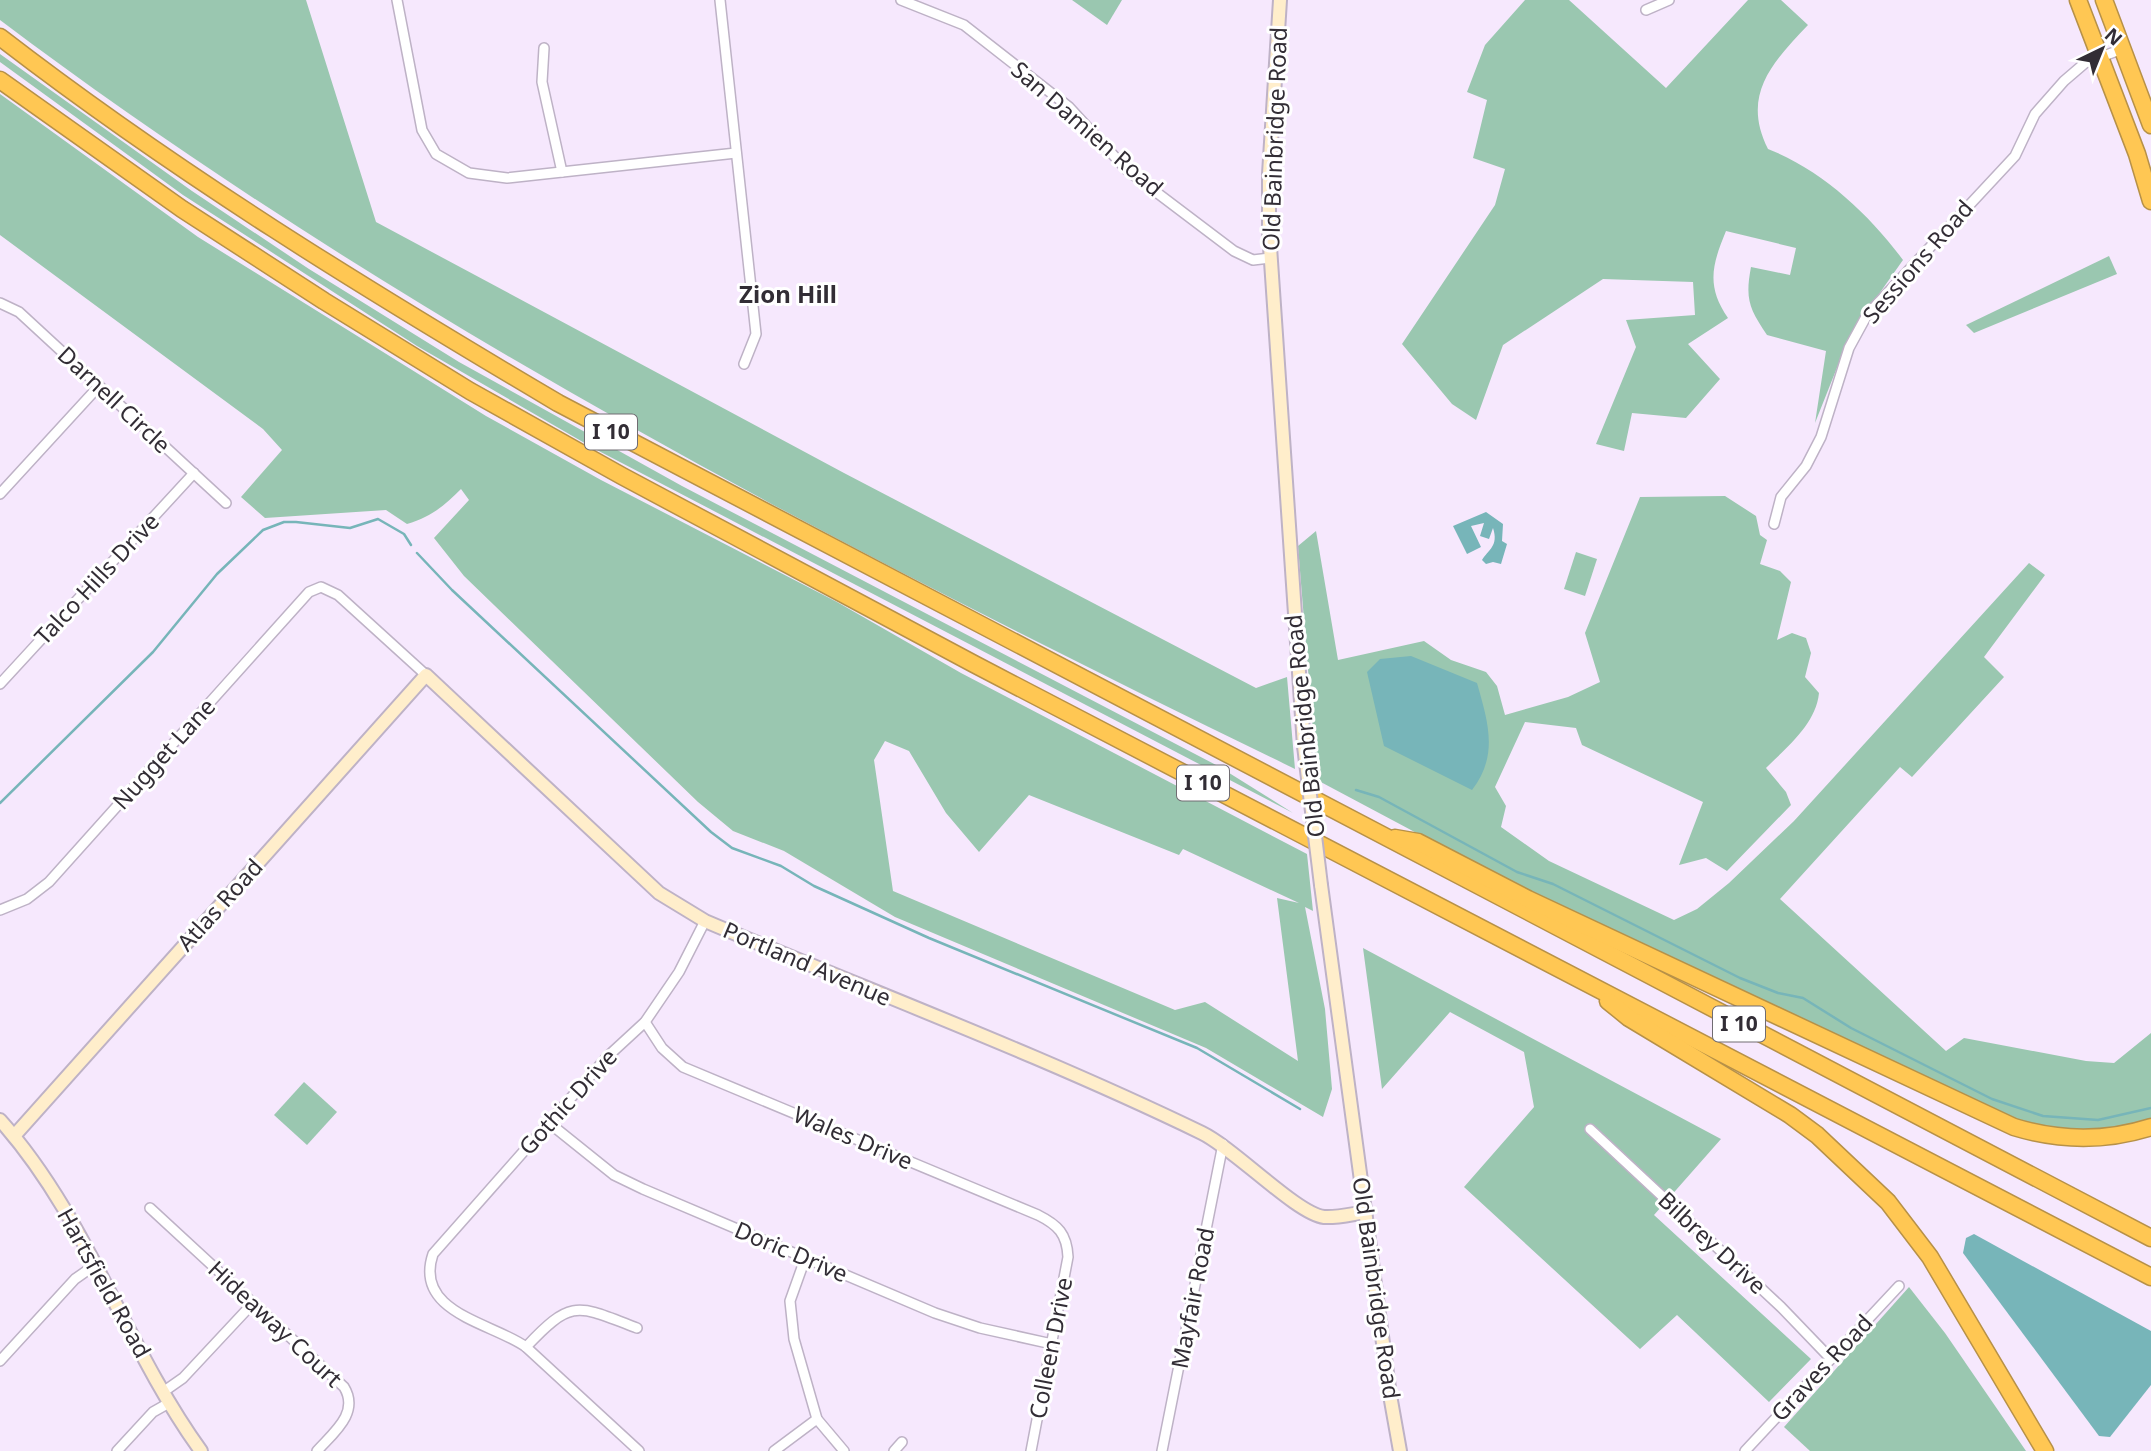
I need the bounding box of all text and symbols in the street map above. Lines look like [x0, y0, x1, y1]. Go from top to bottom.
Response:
north arrow [2067, 14, 2137, 84]
text: N [2099, 22, 2128, 51]
street label: Old Bainbridge Road [1254, 26, 1294, 252]
street label: San Damien Road [1005, 53, 1170, 203]
street label: Sessions Road [1855, 193, 1980, 330]
district label: Zion Hill [739, 277, 837, 310]
street label: Darnell Circle [51, 339, 178, 460]
road number: I 10 [585, 414, 637, 450]
street label: Talco Hills Drive [27, 505, 166, 651]
street label: Old Bainbridge Road [1276, 613, 1332, 839]
street label: Nugget Lane [105, 691, 222, 816]
road number: I 10 [1177, 766, 1229, 800]
street label: Atlas Road [169, 851, 269, 957]
street label: Portland Avenue [718, 913, 896, 1013]
road number: I 10 [1713, 1006, 1765, 1042]
street label: Gothic Drive [511, 1041, 624, 1161]
street label: Wales Drive [789, 1098, 918, 1177]
street label: Old Bainbridge Road [1346, 1175, 1408, 1401]
street label: Bilbrey Drive [1652, 1184, 1774, 1301]
street label: Hartsfield Road [50, 1202, 159, 1363]
street label: Doric Drive [730, 1213, 853, 1289]
street label: Mayfair Road [1163, 1225, 1221, 1371]
street label: Hideaway Court [202, 1253, 350, 1394]
street label: Colleen Drive [1021, 1274, 1079, 1421]
street label: Graves Road [1763, 1307, 1879, 1428]

